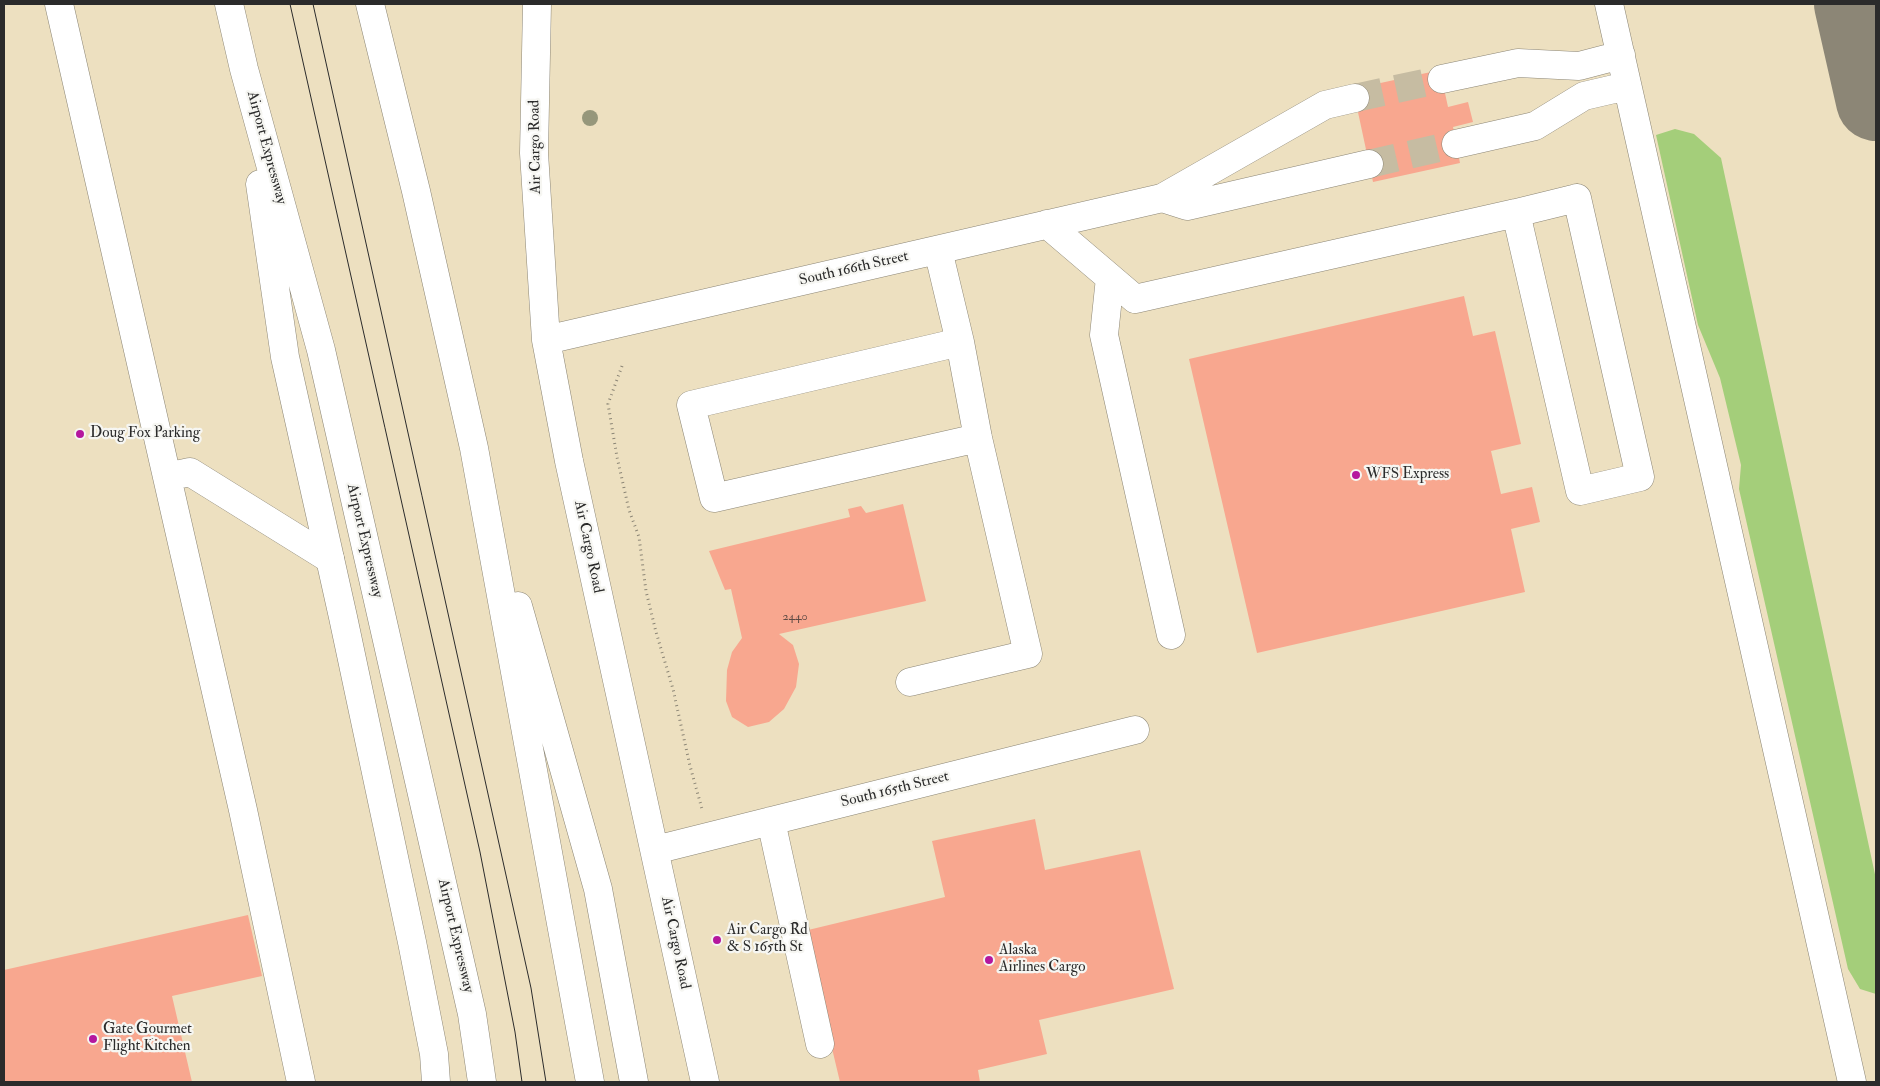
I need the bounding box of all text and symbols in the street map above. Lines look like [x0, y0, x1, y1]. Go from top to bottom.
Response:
street label: Airport Expressway [242, 89, 290, 207]
street label: Air Cargo Road [526, 100, 546, 194]
street label: South 166th Street [798, 248, 910, 290]
place label: Doug Fox Parking [90, 425, 200, 443]
marker: Doug Fox Parking [74, 428, 86, 440]
place label: WFS Express [1366, 466, 1449, 484]
marker: WFS Express [1350, 469, 1362, 481]
street label: Airport Expressway [342, 482, 386, 600]
street label: Air Cargo Road [569, 499, 607, 595]
house number: 2440 [782, 610, 808, 624]
street label: South 165th Street [839, 768, 951, 812]
street label: Airport Expressway [433, 877, 477, 995]
street label: Air Cargo Road [656, 895, 694, 991]
place label: Air Cargo Rd & S 165th St [727, 922, 808, 957]
marker: Air Cargo Rd & S 165th St [711, 934, 723, 946]
place label: Alaska Airlines Cargo [999, 942, 1085, 977]
marker: Alaska Airlines Cargo [983, 954, 995, 966]
place label: Gate Gourmet Flight Kitchen [103, 1021, 192, 1056]
marker: Gate Gourmet Flight Kitchen [87, 1033, 99, 1045]

